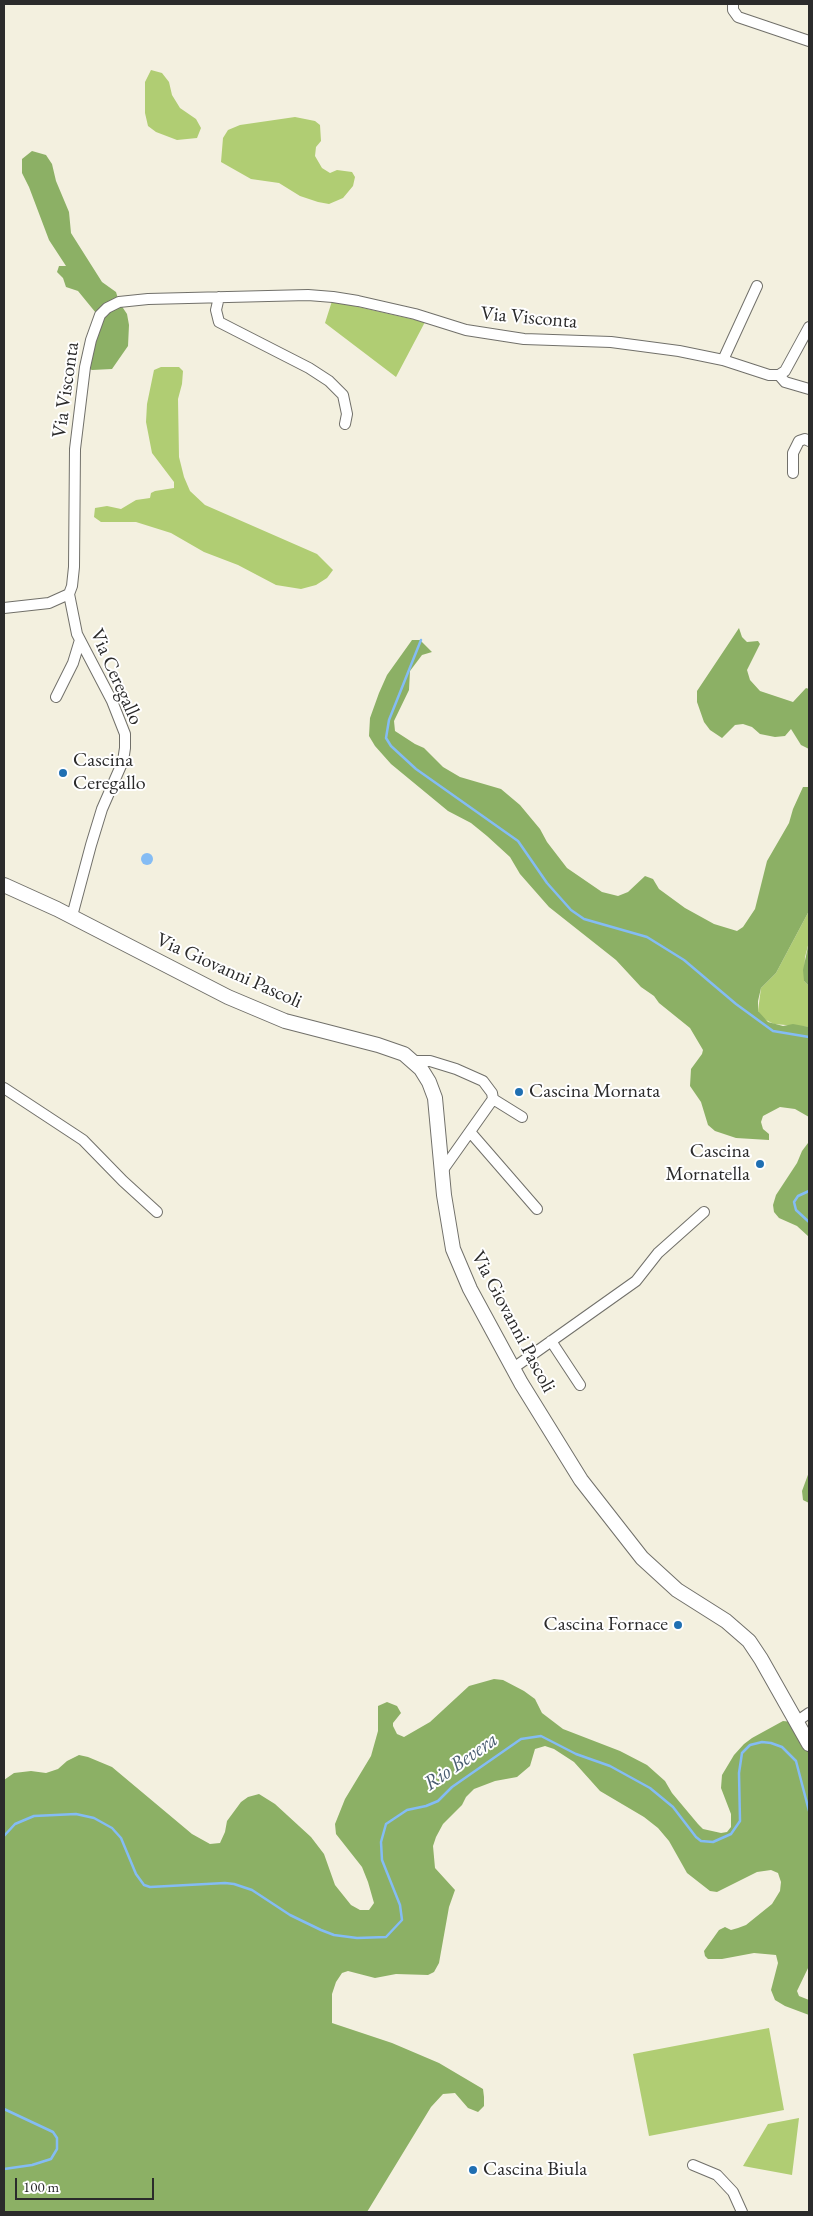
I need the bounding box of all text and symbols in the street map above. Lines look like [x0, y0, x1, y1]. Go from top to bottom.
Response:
street label: Via Visconta [480, 302, 578, 334]
street label: Via Visconta [47, 340, 85, 440]
street label: Via Ceregallo [84, 625, 148, 729]
place label: Cascina Ceregallo [73, 749, 146, 796]
marker: Cascina Ceregallo [57, 767, 69, 779]
street label: Via Giovanni Pascoli [152, 928, 306, 1014]
place label: Cascina Mornata [529, 1080, 660, 1104]
marker: Cascina Mornata [513, 1086, 525, 1098]
place label: Cascina Mornatella [666, 1140, 750, 1187]
marker: Cascina Mornatella [754, 1158, 766, 1170]
street label: Via Giovanni Pascoli [466, 1247, 560, 1397]
place label: Cascina Fornace [543, 1613, 668, 1637]
marker: Cascina Fornace [672, 1619, 684, 1631]
water label: Rio Bevera [419, 1727, 503, 1797]
place label: Cascina Biula [483, 2158, 587, 2182]
marker: Cascina Biula [467, 2164, 479, 2176]
scale bar [18, 2168, 156, 2200]
text: 100 m [23, 2177, 59, 2196]

